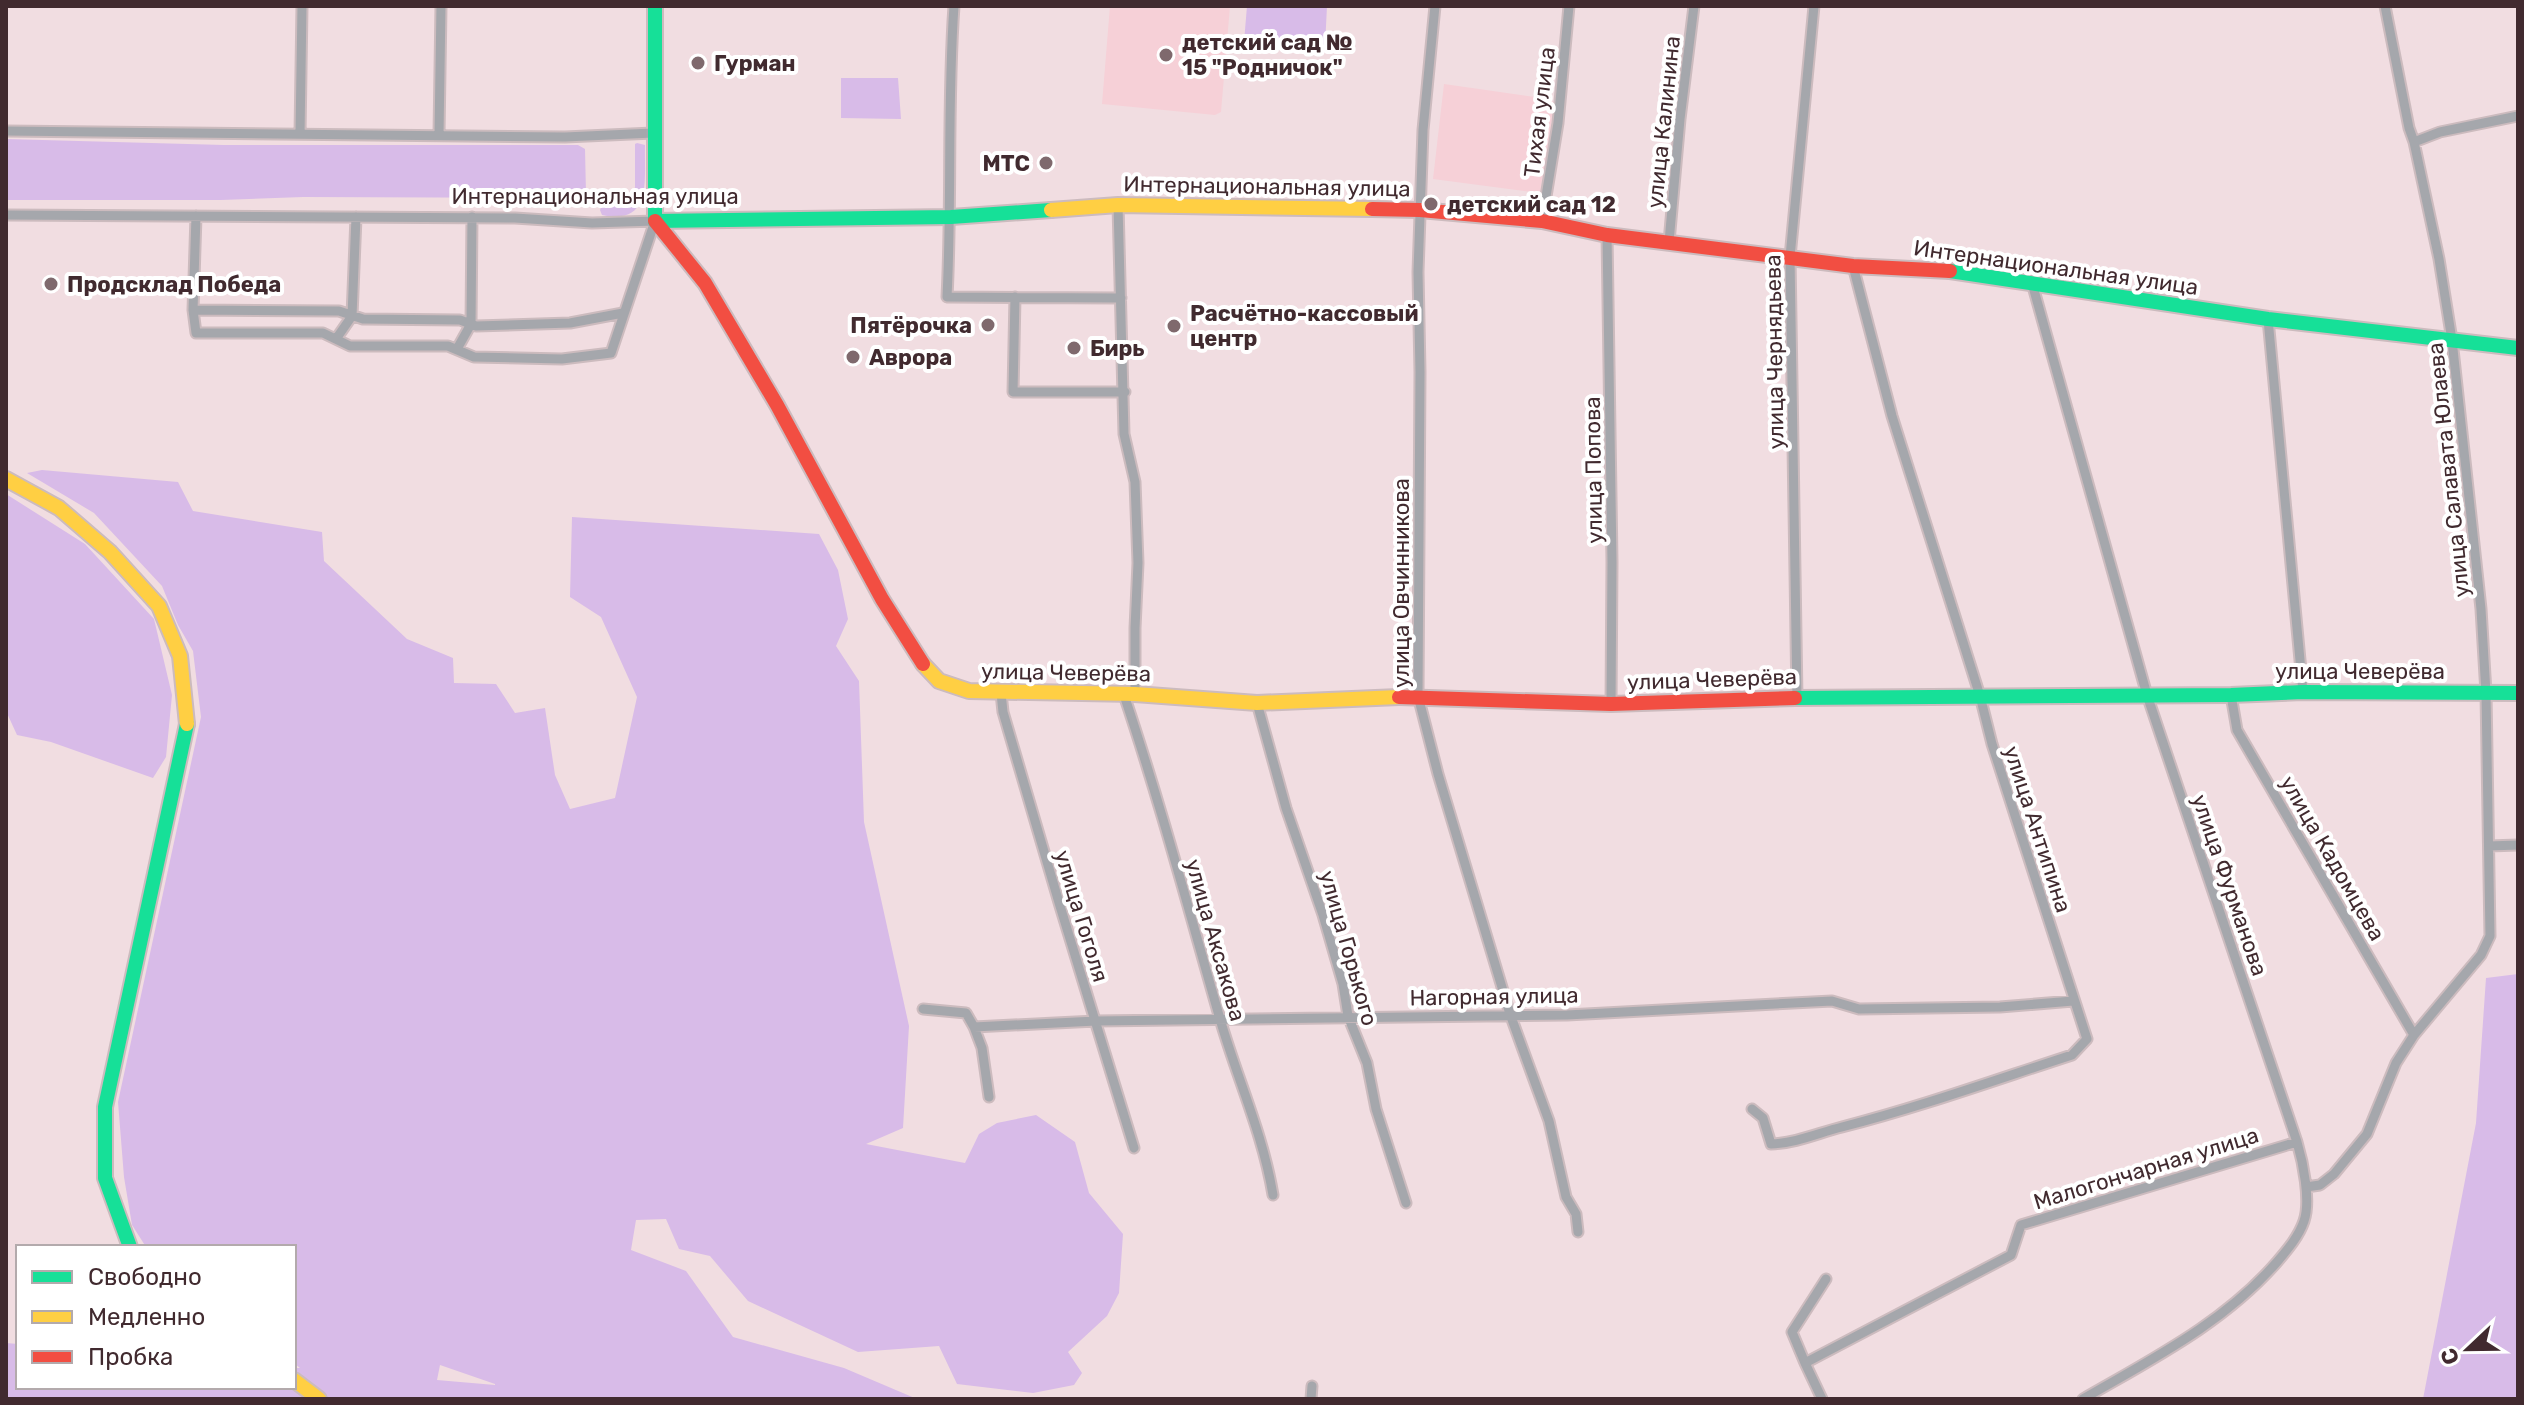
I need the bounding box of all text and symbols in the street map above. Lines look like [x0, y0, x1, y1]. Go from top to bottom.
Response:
place label: детский сад № 15 "Родничок" [1182, 29, 1353, 81]
street label: улица Калинина [1641, 34, 1686, 210]
marker: детский сад № 15 "Родничок" [1157, 46, 1175, 64]
street label: Тихая улица [1518, 46, 1561, 179]
place label: Гурман [714, 50, 795, 77]
marker: Гурман [689, 54, 707, 72]
place label: МТС [982, 150, 1030, 177]
marker: МТС [1037, 154, 1055, 172]
street label: Интернациональная улица [1123, 170, 1411, 203]
street label: Интернациональная улица [451, 183, 739, 210]
place label: детский сад 12 [1447, 191, 1616, 218]
marker: детский сад 12 [1422, 195, 1440, 213]
street label: Интернациональная улица [1912, 234, 2200, 301]
street label: улица Чернядьева [1759, 254, 1790, 450]
place label: Продсклад Победа [67, 271, 281, 298]
marker: Продсклад Победа [42, 275, 60, 293]
place label: Расчётно-кассовый центр [1190, 300, 1418, 352]
place label: Пятёрочка [850, 312, 972, 339]
marker: Пятёрочка [979, 316, 997, 334]
marker: Расчётно-кассовый центр [1165, 317, 1183, 335]
place label: Бирь [1090, 335, 1145, 362]
marker: Бирь [1065, 339, 1083, 357]
street label: улица Салавата Юлаева [2422, 341, 2475, 599]
place label: Аврора [869, 344, 952, 371]
marker: Аврора [844, 348, 862, 366]
street label: улица Попова [1579, 396, 1608, 544]
street label: улица Овчинникова [1388, 478, 1415, 688]
street label: улица Чеверёва [981, 658, 1151, 687]
street label: улица Чеверёва [2275, 658, 2445, 685]
street label: улица Чеверёва [1627, 663, 1797, 696]
street label: улица Антипина [1998, 743, 2077, 916]
street label: улица Кадомцева [2274, 771, 2391, 946]
street label: улица Фурманова [2186, 791, 2273, 980]
street label: улица Гоголя [1049, 847, 1114, 985]
street label: улица Аксакова [1179, 856, 1252, 1024]
street label: улица Горького [1313, 868, 1384, 1029]
street label: Нагорная улица [1409, 982, 1579, 1011]
street label: Малогончарная улица [2030, 1121, 2262, 1216]
legend [16, 1245, 296, 1389]
text: Свободно [88, 1263, 202, 1291]
text: Медленно [88, 1303, 205, 1331]
north arrow [2428, 1309, 2508, 1389]
text: Пробка [88, 1343, 173, 1371]
text: С [2435, 1344, 2465, 1369]

